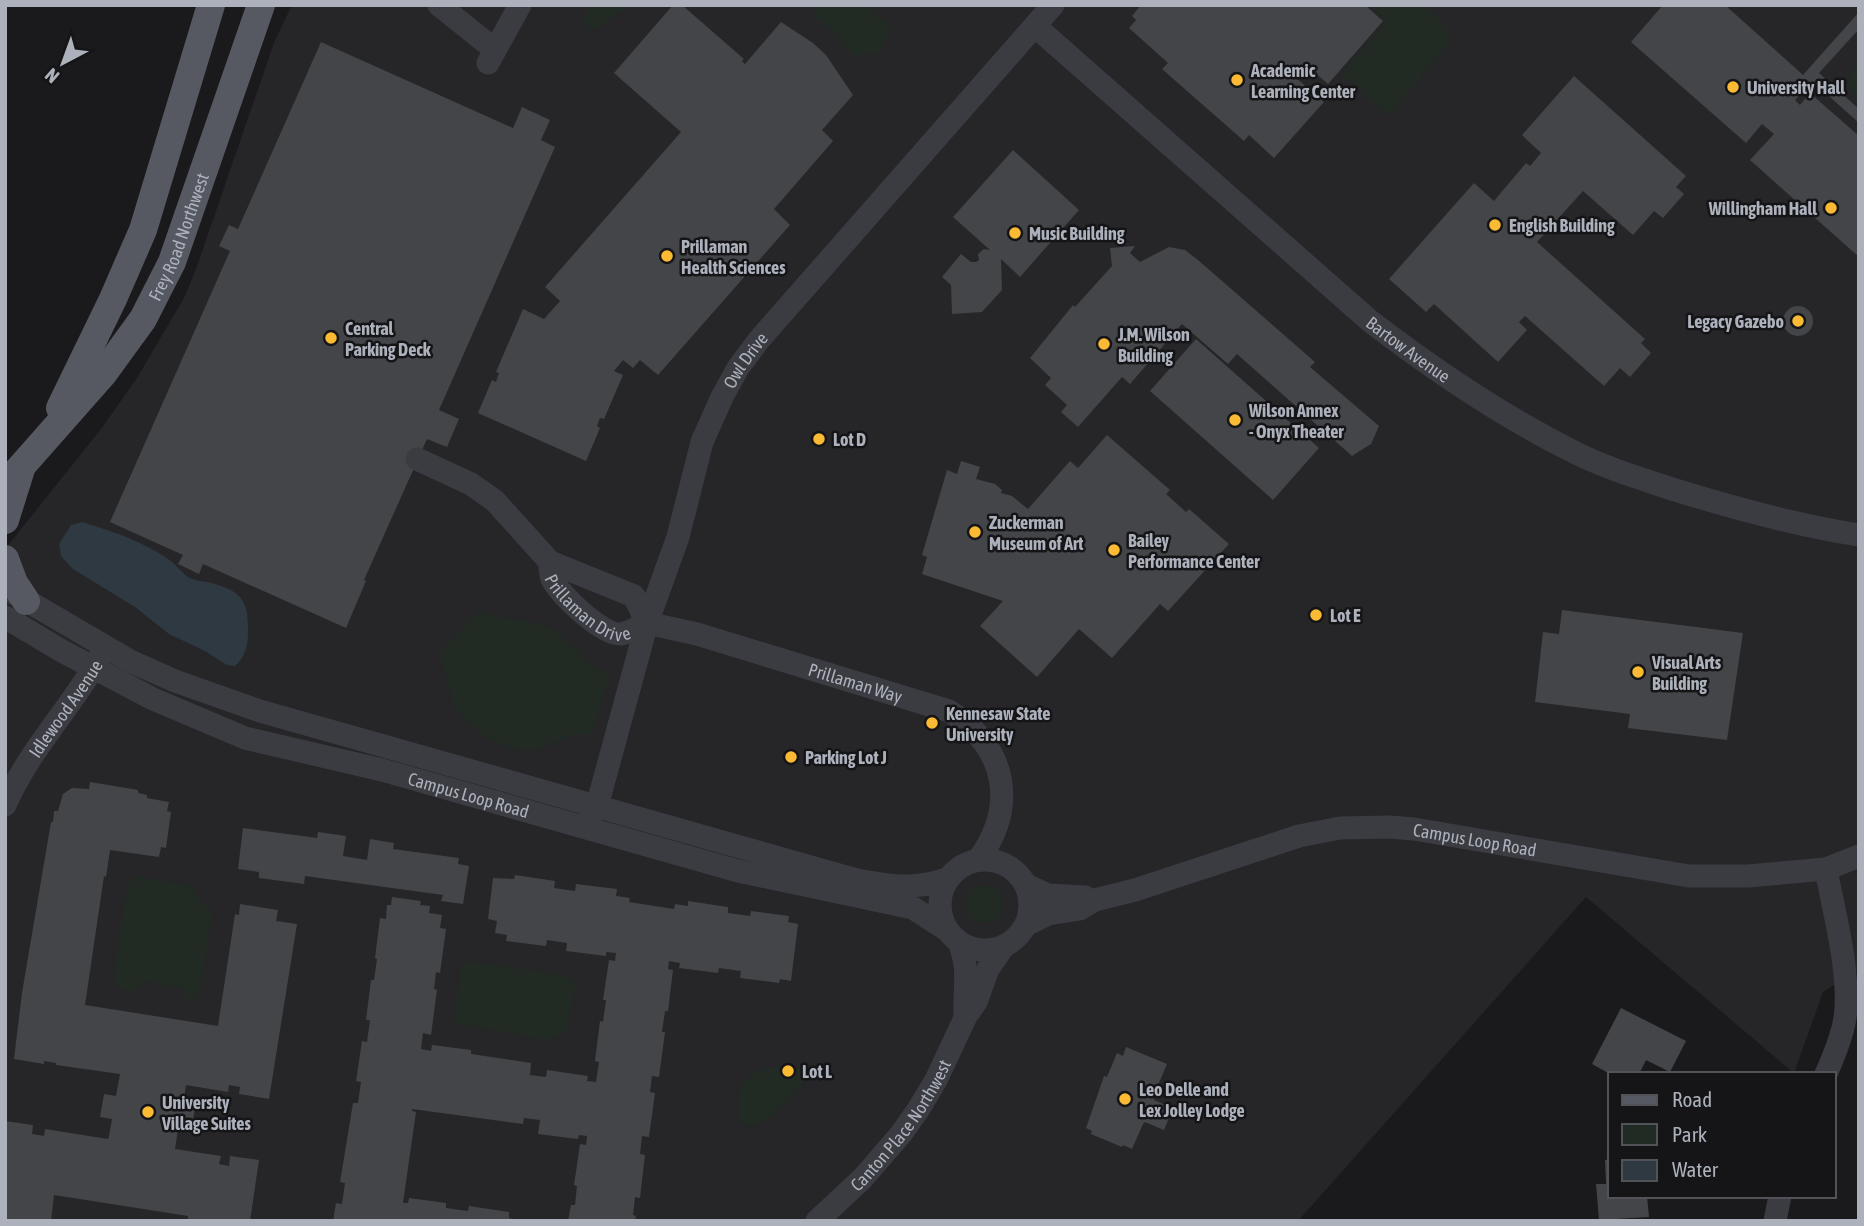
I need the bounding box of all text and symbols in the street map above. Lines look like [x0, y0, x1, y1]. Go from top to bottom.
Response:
north arrow [28, 28, 98, 98]
place label: Academic Learning Center [1250, 60, 1356, 102]
text: N [40, 64, 63, 88]
marker: Academic Learning Center [1229, 72, 1245, 88]
place label: University Hall [1747, 77, 1845, 98]
marker: University Hall [1725, 79, 1741, 95]
street label: Frey Road Northwest [144, 170, 213, 304]
place label: Willingham Hall [1708, 198, 1817, 219]
marker: Willingham Hall [1823, 200, 1839, 216]
place label: English Building [1509, 215, 1615, 236]
marker: English Building [1487, 217, 1503, 233]
place label: Music Building [1029, 223, 1125, 244]
marker: Music Building [1007, 225, 1023, 241]
place label: Prillaman Health Sciences [681, 236, 786, 278]
marker: Prillaman Health Sciences [659, 248, 675, 264]
place label: Legacy Gazebo [1687, 311, 1784, 332]
street label: Bartow Avenue [1362, 312, 1454, 387]
marker: Legacy Gazebo [1790, 313, 1806, 329]
place label: Central Parking Deck [345, 318, 432, 360]
place label: J.M. Wilson Building [1117, 324, 1190, 366]
street label: Owl Drive [719, 328, 772, 392]
marker: Central Parking Deck [323, 330, 339, 346]
marker: J.M. Wilson Building [1096, 336, 1112, 352]
place label: Wilson Annex - Onyx Theater [1248, 400, 1344, 442]
marker: Wilson Annex - Onyx Theater [1227, 412, 1243, 428]
place label: Lot D [833, 429, 866, 450]
marker: Lot D [811, 431, 827, 447]
place label: Zuckerman Museum of Art [989, 512, 1084, 554]
marker: Zuckerman Museum of Art [967, 524, 983, 540]
place label: Bailey Performance Center [1128, 530, 1260, 572]
marker: Bailey Performance Center [1106, 542, 1122, 558]
street label: Prillaman Drive [541, 571, 633, 645]
place label: Lot E [1330, 605, 1361, 626]
marker: Lot E [1308, 607, 1324, 623]
place label: Visual Arts Building [1651, 652, 1722, 694]
street label: Idlewood Avenue [24, 656, 106, 761]
street label: Prillaman Way [806, 658, 905, 707]
marker: Visual Arts Building [1630, 664, 1646, 680]
place label: Kennesaw State University [946, 703, 1051, 745]
marker: Kennesaw State University [924, 715, 940, 731]
place label: Parking Lot J [805, 747, 887, 768]
marker: Parking Lot J [783, 749, 799, 765]
street label: Campus Loop Road [406, 767, 532, 822]
street label: Campus Loop Road [1412, 819, 1538, 860]
street label: Canton Place Northwest [846, 1056, 955, 1195]
place label: Lot L [802, 1061, 832, 1082]
marker: Lot L [780, 1063, 796, 1079]
legend [1608, 1072, 1836, 1198]
place label: Leo Delle and Lex Jolley Lodge [1139, 1079, 1245, 1121]
text: Road [1672, 1087, 1712, 1111]
marker: Leo Delle and Lex Jolley Lodge [1117, 1091, 1133, 1107]
place label: University Village Suites [161, 1092, 251, 1134]
marker: University Village Suites [140, 1104, 156, 1120]
text: Park [1672, 1122, 1707, 1146]
text: Water [1672, 1157, 1719, 1181]

